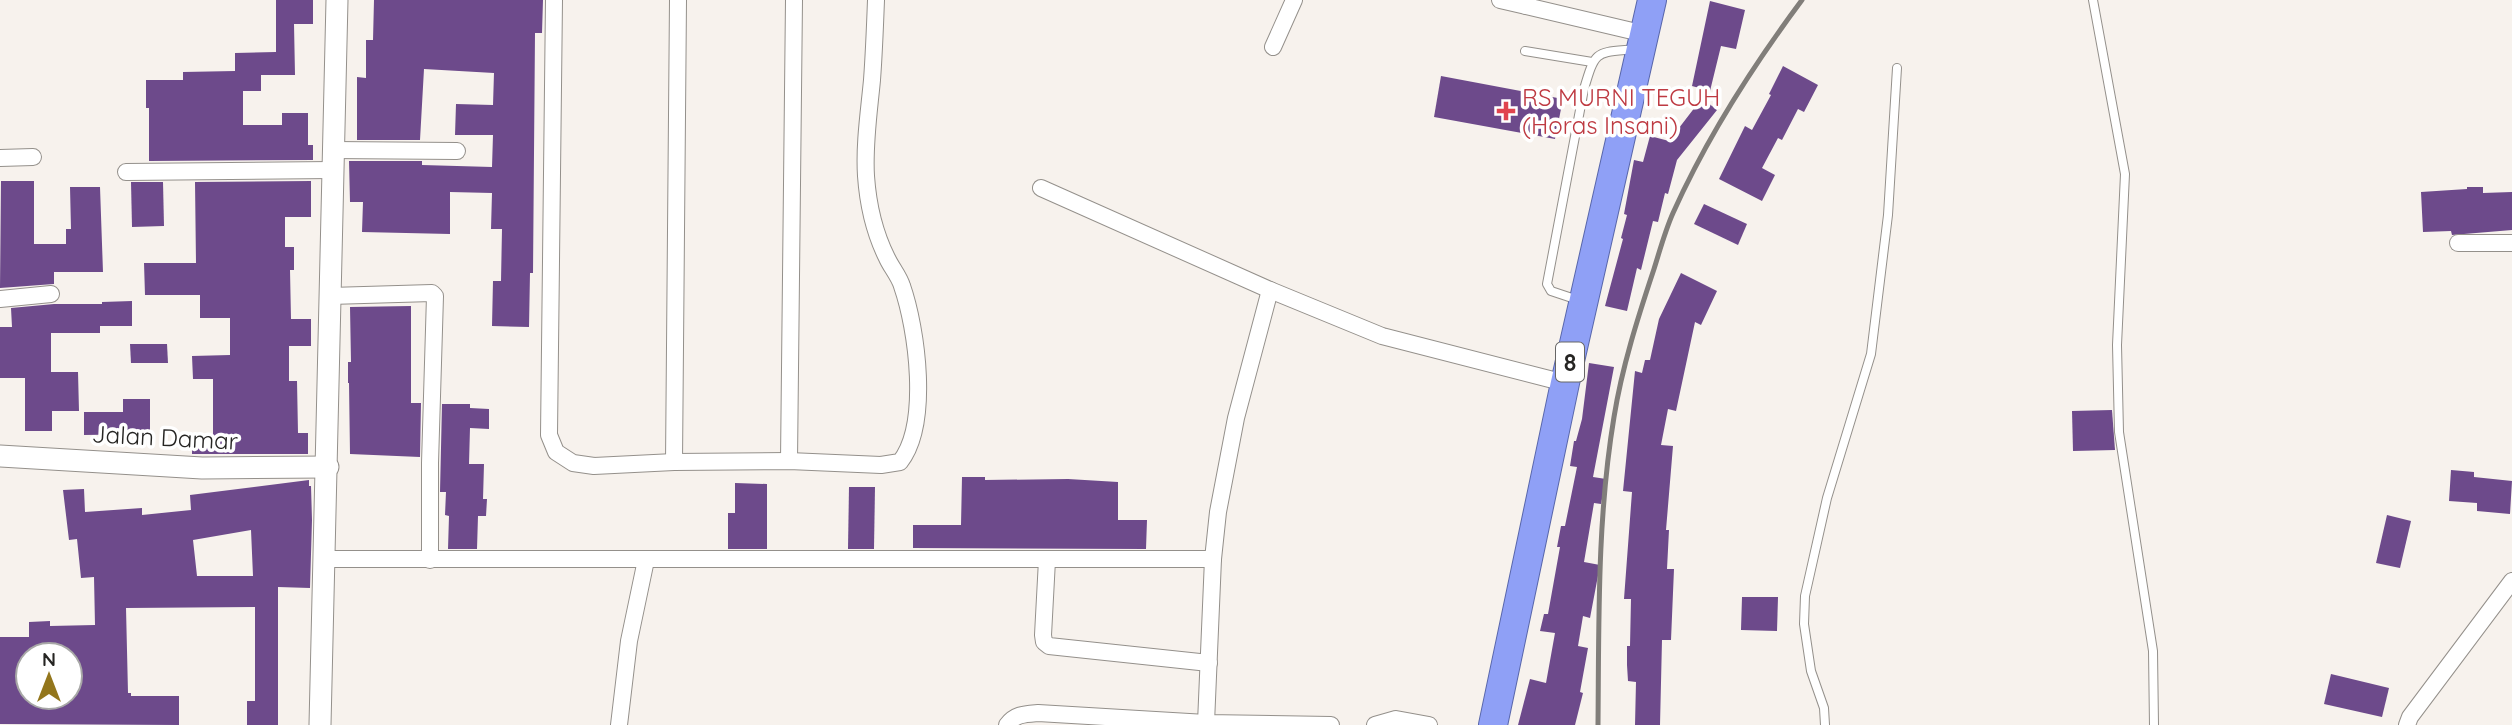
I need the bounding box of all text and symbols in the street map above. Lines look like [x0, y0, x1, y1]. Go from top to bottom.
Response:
place label: RS MURNI TEGUH (Horas Insani) [1522, 82, 1720, 140]
marker: RS MURNI TEGUH (Horas Insani) [1496, 101, 1516, 121]
road number: 8 [1556, 342, 1584, 382]
street label: Jalan Damar [91, 418, 239, 456]
north arrow [14, 641, 84, 711]
text: N [42, 647, 56, 671]

